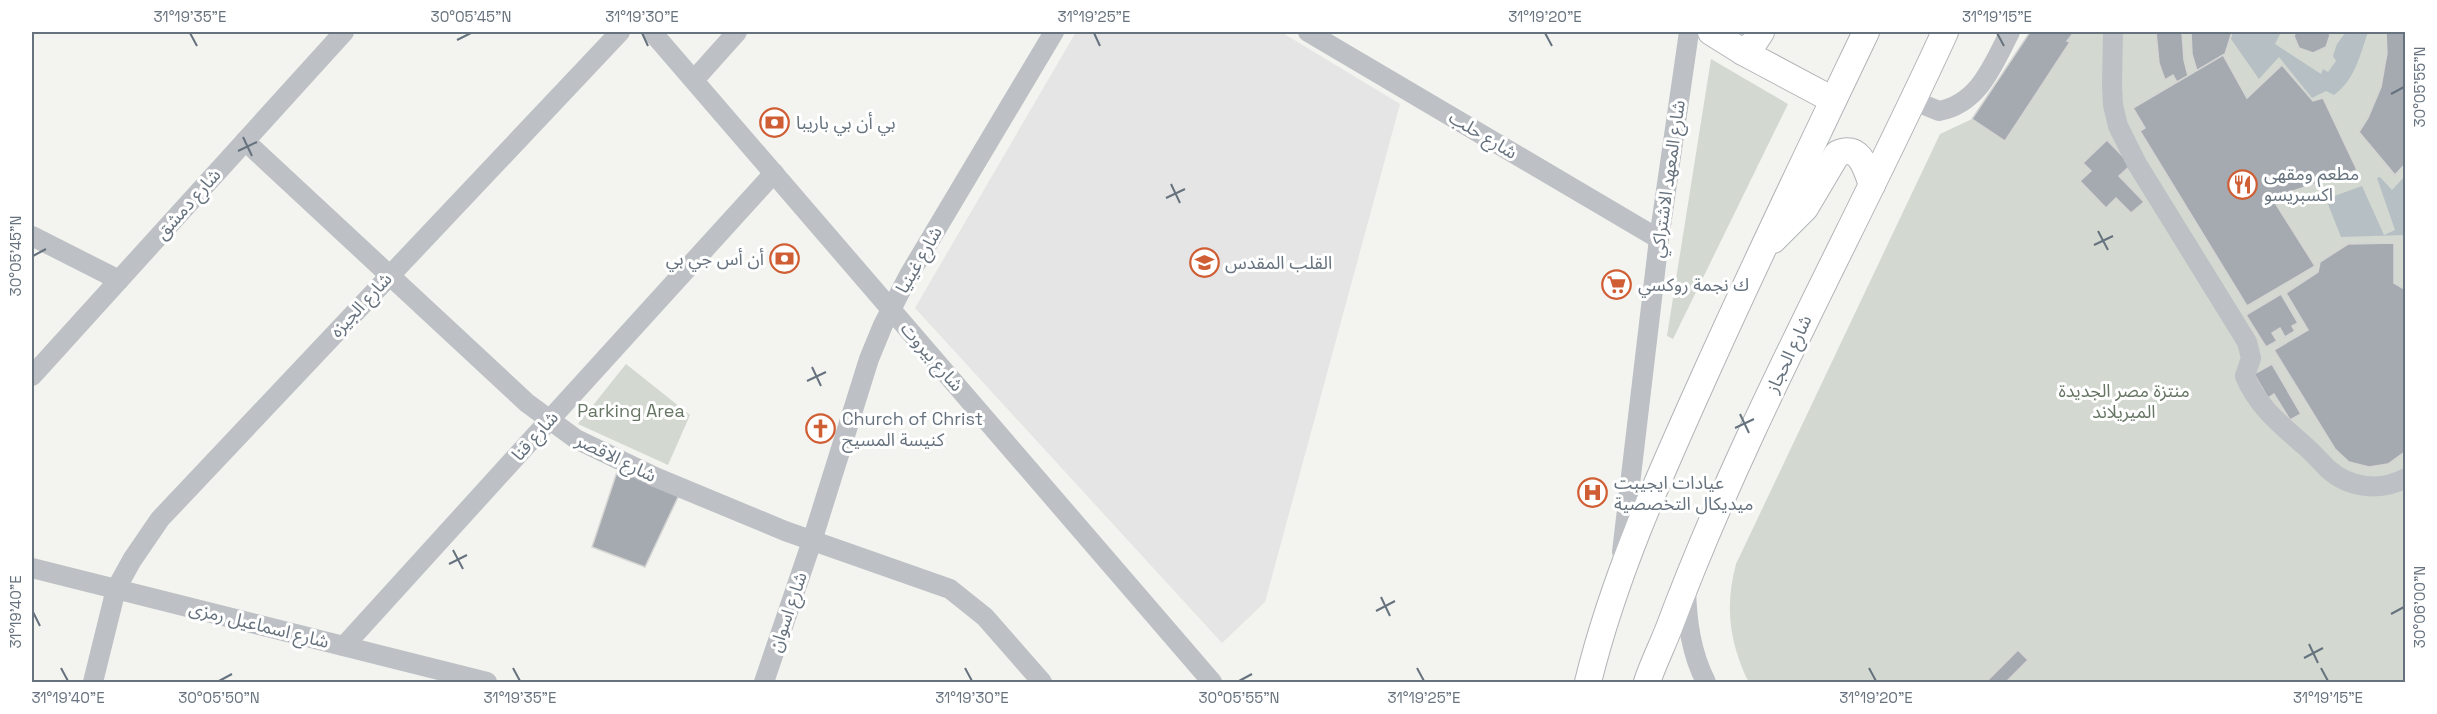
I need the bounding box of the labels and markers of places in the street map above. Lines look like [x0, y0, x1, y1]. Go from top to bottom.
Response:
bank icon: بي أن بي باريبا [759, 107, 791, 139]
place label: بي أن بي باريبا [796, 111, 896, 136]
place label: مطعم ومقهى اكسبريسو [2264, 162, 2359, 206]
restaurant icon: مطعم ومقهى اكسبريسو [2227, 168, 2259, 200]
bank icon: أن أس جي بي [769, 243, 801, 275]
place label: أن أس جي بي [666, 247, 764, 272]
school or university icon: القلب المقدس [1188, 247, 1220, 279]
place label: القلب المقدس [1225, 251, 1332, 274]
supermarket icon: ك نجمة روكسي [1601, 269, 1633, 301]
place label: ك نجمة روكسي [1638, 273, 1749, 298]
place label: Church of Christ كنيسة المسيح [842, 407, 983, 453]
church icon: Church of Christ كنيسة المسيح [805, 413, 837, 445]
place label: عيادات ايجيبت ميديكال التخصصية [1614, 471, 1753, 515]
hospital icon: عيادات ايجيبت ميديكال التخصصية [1577, 477, 1609, 509]

